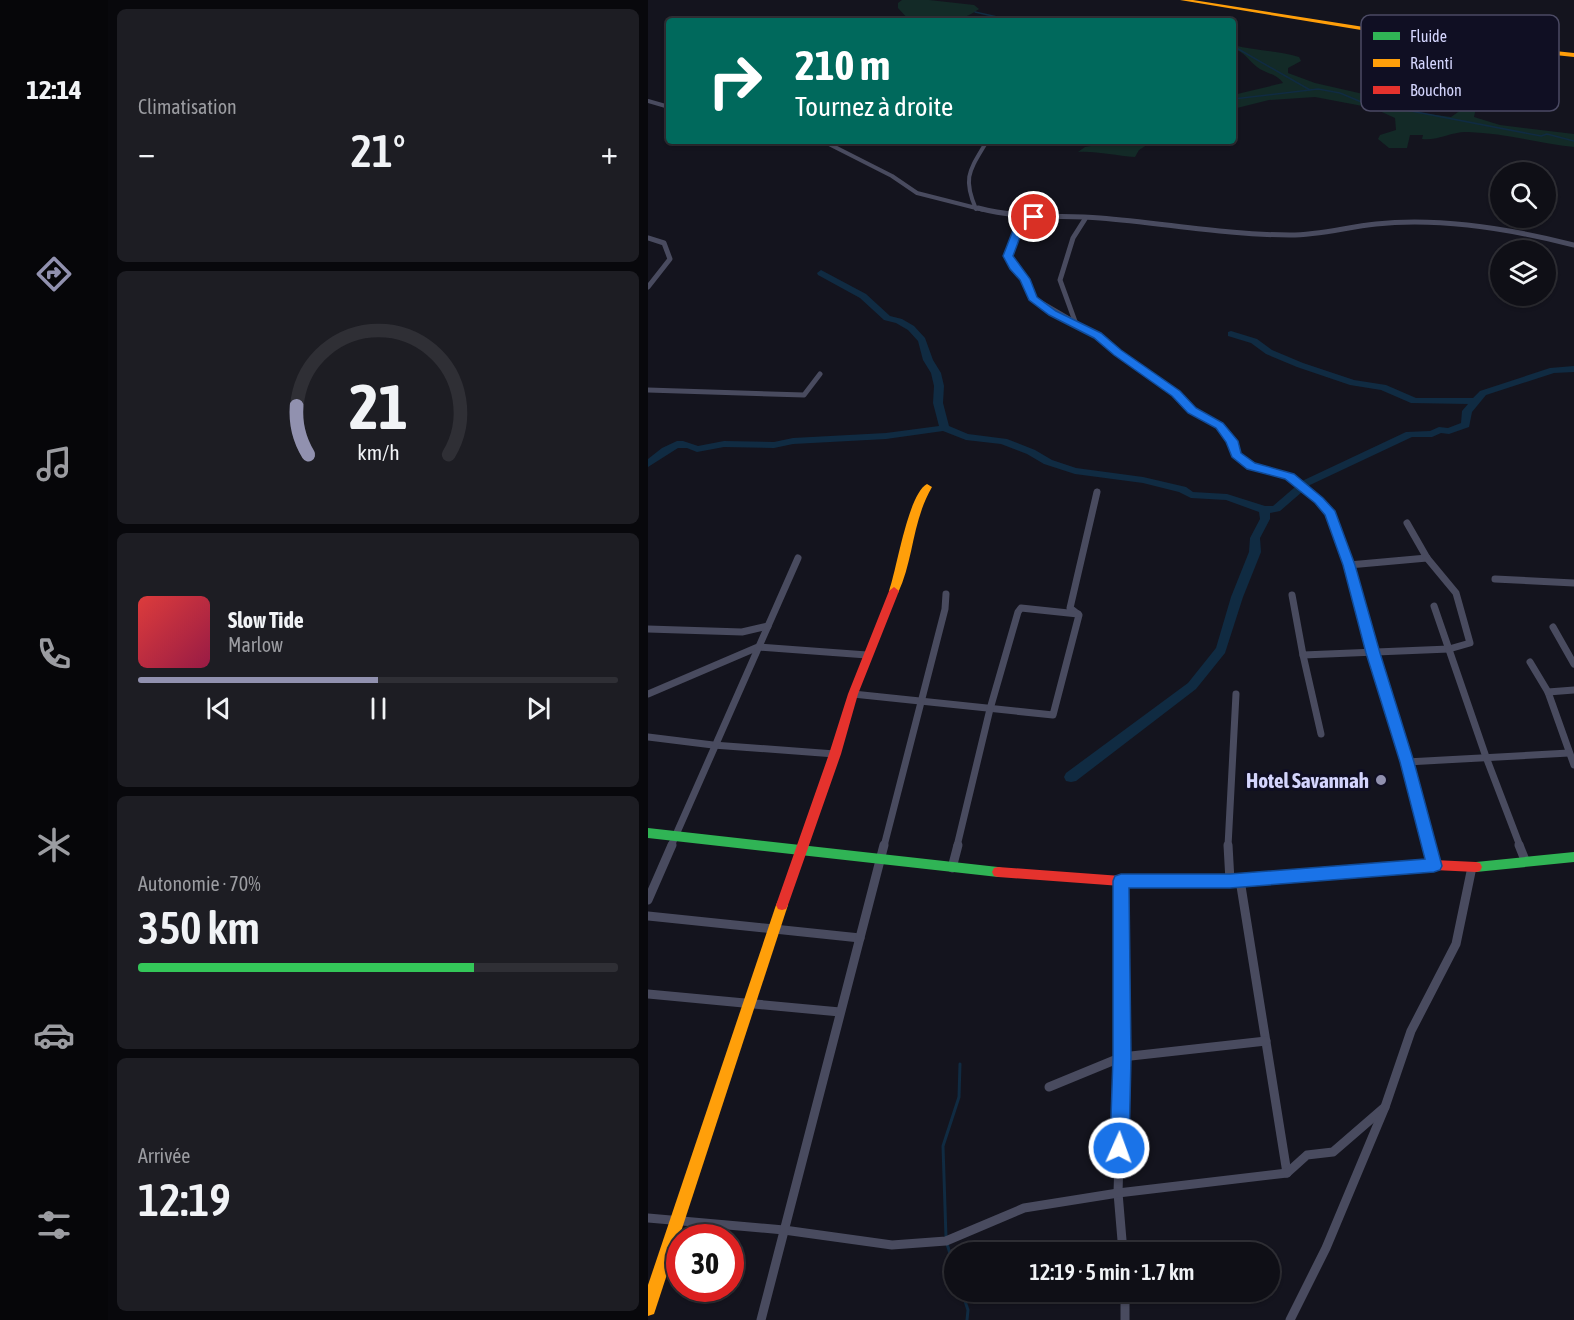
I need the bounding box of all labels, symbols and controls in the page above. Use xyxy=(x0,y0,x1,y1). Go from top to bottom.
legend xyxy=(1361,15,1559,111)
text: Fluide xyxy=(1410,27,1447,45)
text: 210 m xyxy=(795,41,890,89)
icon: right xyxy=(696,42,774,120)
text: Ralenti xyxy=(1410,54,1453,72)
text: 12:14 xyxy=(26,74,82,105)
text: Bouchon xyxy=(1410,81,1462,99)
text: Tournez à droite xyxy=(795,91,953,122)
text: Climatisation xyxy=(138,95,237,118)
text: 21° xyxy=(351,125,405,177)
text: − xyxy=(138,133,155,171)
text: + xyxy=(601,133,618,171)
map controls xyxy=(1490,162,1556,306)
button: search xyxy=(1490,162,1556,228)
pin xyxy=(1008,191,1059,242)
icon: arrive xyxy=(1017,200,1050,233)
button: layers xyxy=(1490,240,1556,306)
icon: directions xyxy=(33,253,75,295)
text: 21 xyxy=(349,371,407,442)
text: km/h xyxy=(357,440,399,465)
icon: music xyxy=(33,443,75,485)
text: Slow Tide xyxy=(228,607,304,633)
icon: phone xyxy=(33,633,75,675)
text: Marlow xyxy=(228,633,283,656)
icon: previous xyxy=(202,692,235,725)
icon: pause xyxy=(362,692,395,725)
icon: next xyxy=(522,692,555,725)
place label: Hotel Savannah xyxy=(1246,768,1369,792)
marker: Hotel Savannah xyxy=(1374,773,1388,787)
icon: climate xyxy=(33,824,75,866)
text: Autonomie · 70% xyxy=(138,872,261,895)
text: 350 km xyxy=(138,902,260,954)
icon: car xyxy=(33,1014,75,1056)
position arrow xyxy=(1087,1116,1151,1180)
text: Arrivée xyxy=(138,1144,190,1167)
text: 12:19 xyxy=(138,1174,231,1226)
icon: filters xyxy=(33,1204,75,1246)
speed limit sign: 30 xyxy=(666,1224,744,1302)
text: 12:19 · 5 min · 1.7 km xyxy=(1030,1259,1194,1285)

